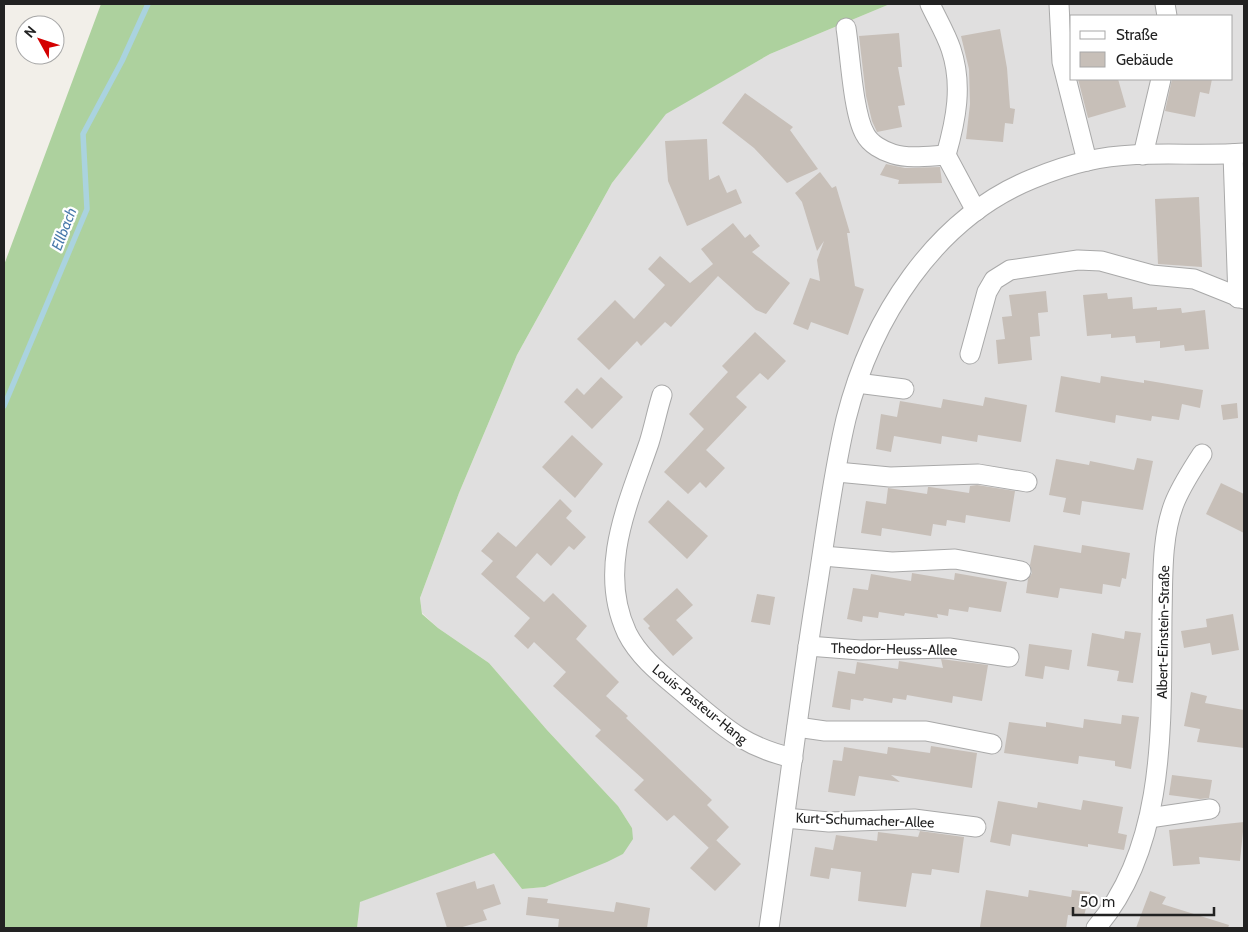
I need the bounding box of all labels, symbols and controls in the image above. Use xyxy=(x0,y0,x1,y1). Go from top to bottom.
north arrow xyxy=(15,15,65,65)
legend xyxy=(1070,15,1233,80)
text: N xyxy=(20,22,40,41)
text: Straße xyxy=(1116,26,1158,44)
text: Gebäude xyxy=(1116,51,1173,69)
water label: Ellbach xyxy=(48,205,80,253)
street label: Albert-Einstein-Straße xyxy=(1153,565,1173,699)
street label: Theodor-Heuss-Allee xyxy=(831,639,957,659)
street label: Louis-Pasteur-Hang xyxy=(649,660,752,749)
street label: Kurt-Schumacher-Allee xyxy=(795,809,935,831)
scale bar xyxy=(1073,884,1214,916)
text: 50 m xyxy=(1080,893,1115,911)

